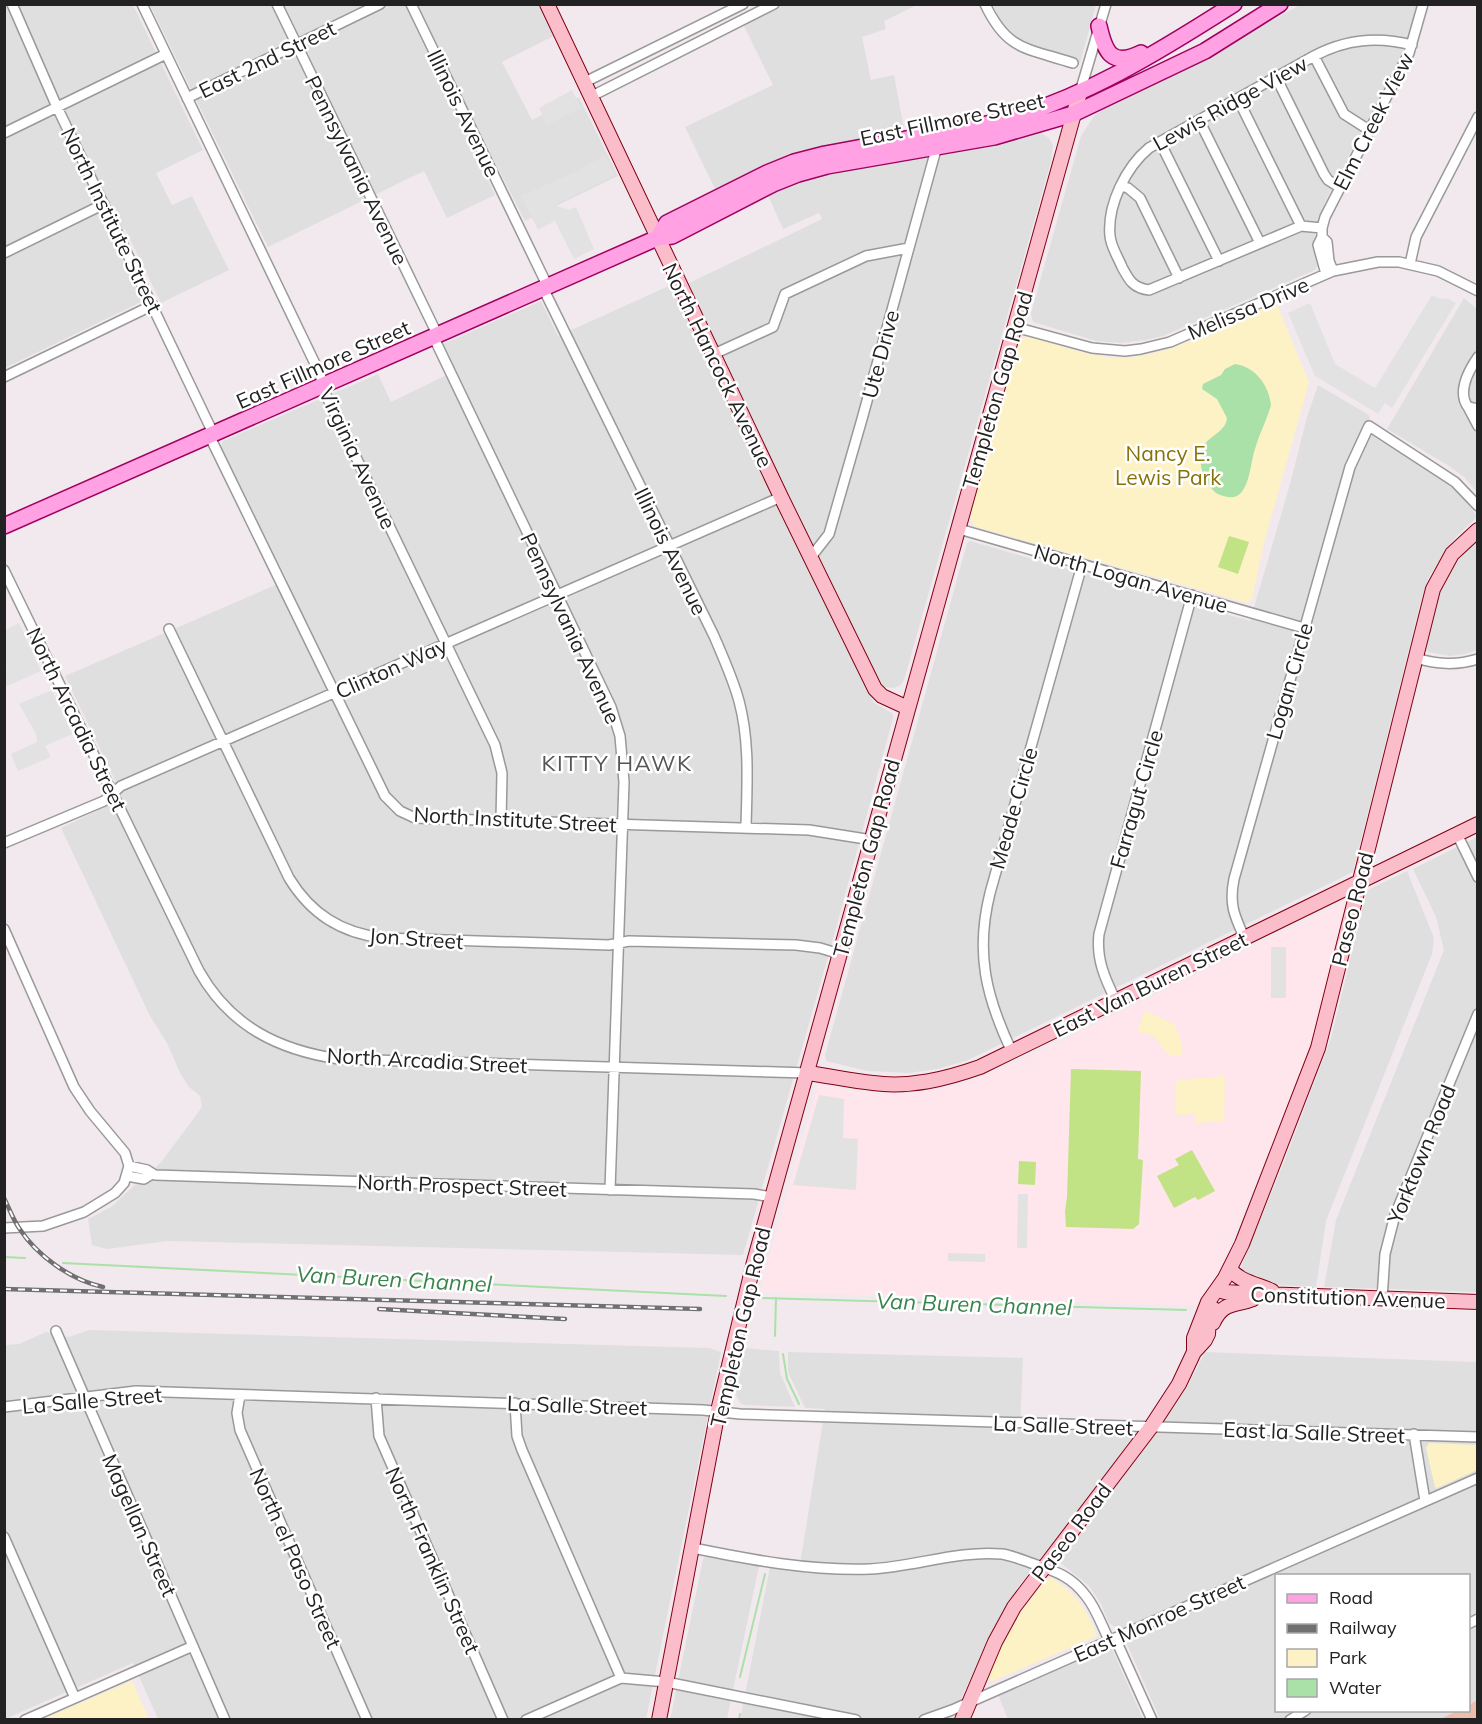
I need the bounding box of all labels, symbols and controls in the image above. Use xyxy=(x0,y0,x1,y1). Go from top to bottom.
street label: East 2nd Street xyxy=(194,15,340,103)
street label: Illinois Avenue xyxy=(422,45,506,181)
street label: Elm Creek View xyxy=(1327,48,1419,194)
street label: Lewis Ridge View xyxy=(1148,50,1312,156)
street label: Pennsylvania Avenue xyxy=(300,71,414,269)
street label: East Fillmore Street xyxy=(858,87,1046,151)
street label: North Institute Street xyxy=(56,123,168,317)
street label: North Hancock Avenue xyxy=(657,259,779,471)
street label: Melissa Drive xyxy=(1184,271,1312,345)
street label: Templeton Gap Road xyxy=(956,288,1038,492)
street label: Ute Drive xyxy=(856,307,904,401)
street label: East Fillmore Street xyxy=(232,314,414,414)
street label: Virginia Avenue xyxy=(314,383,402,533)
park label: Nancy E. Lewis Park xyxy=(1115,440,1221,490)
street label: Illinois Avenue xyxy=(629,483,713,619)
street label: Pennsylvania Avenue xyxy=(515,528,627,728)
street label: North Logan Avenue xyxy=(1031,538,1231,618)
street label: Logan Circle xyxy=(1260,620,1318,742)
street label: North Arcadia Street xyxy=(21,623,133,815)
street label: Clinton Way xyxy=(331,632,451,704)
street label: Farragut Circle xyxy=(1104,727,1168,871)
street label: Meade Circle xyxy=(983,744,1043,872)
district label: KITTY HAWK xyxy=(542,749,693,777)
street label: Templeton Gap Road xyxy=(827,756,905,960)
street label: North Institute Street xyxy=(413,801,617,837)
street label: Paseo Road xyxy=(1325,849,1379,969)
street label: Jon Street xyxy=(368,922,464,954)
street label: East Van Buren Street xyxy=(1049,926,1251,1042)
street label: North Arcadia Street xyxy=(326,1042,528,1078)
street label: Yorktown Road xyxy=(1381,1081,1461,1228)
street label: North Prospect Street xyxy=(357,1168,567,1202)
street label: Templeton Gap Road xyxy=(704,1224,776,1430)
water label: Van Buren Channel xyxy=(295,1260,493,1298)
street label: Constitution Avenue xyxy=(1250,1281,1446,1313)
water label: Van Buren Channel xyxy=(875,1287,1073,1321)
street label: La Salle Street xyxy=(21,1381,163,1419)
street label: La Salle Street xyxy=(506,1390,648,1420)
street label: La Salle Street xyxy=(992,1410,1134,1440)
street label: East la Salle Street xyxy=(1223,1416,1405,1448)
street label: Magellan Street xyxy=(97,1450,183,1600)
street label: North Franklin Street xyxy=(380,1463,486,1657)
street label: North el Paso Street xyxy=(245,1464,347,1652)
street label: Paseo Road xyxy=(1026,1478,1116,1586)
street label: East Monroe Street xyxy=(1069,1569,1249,1667)
legend xyxy=(1275,1574,1470,1712)
text: Road xyxy=(1329,1586,1373,1609)
text: Railway xyxy=(1329,1616,1397,1639)
text: Park xyxy=(1329,1646,1368,1669)
text: Water xyxy=(1329,1676,1382,1699)

